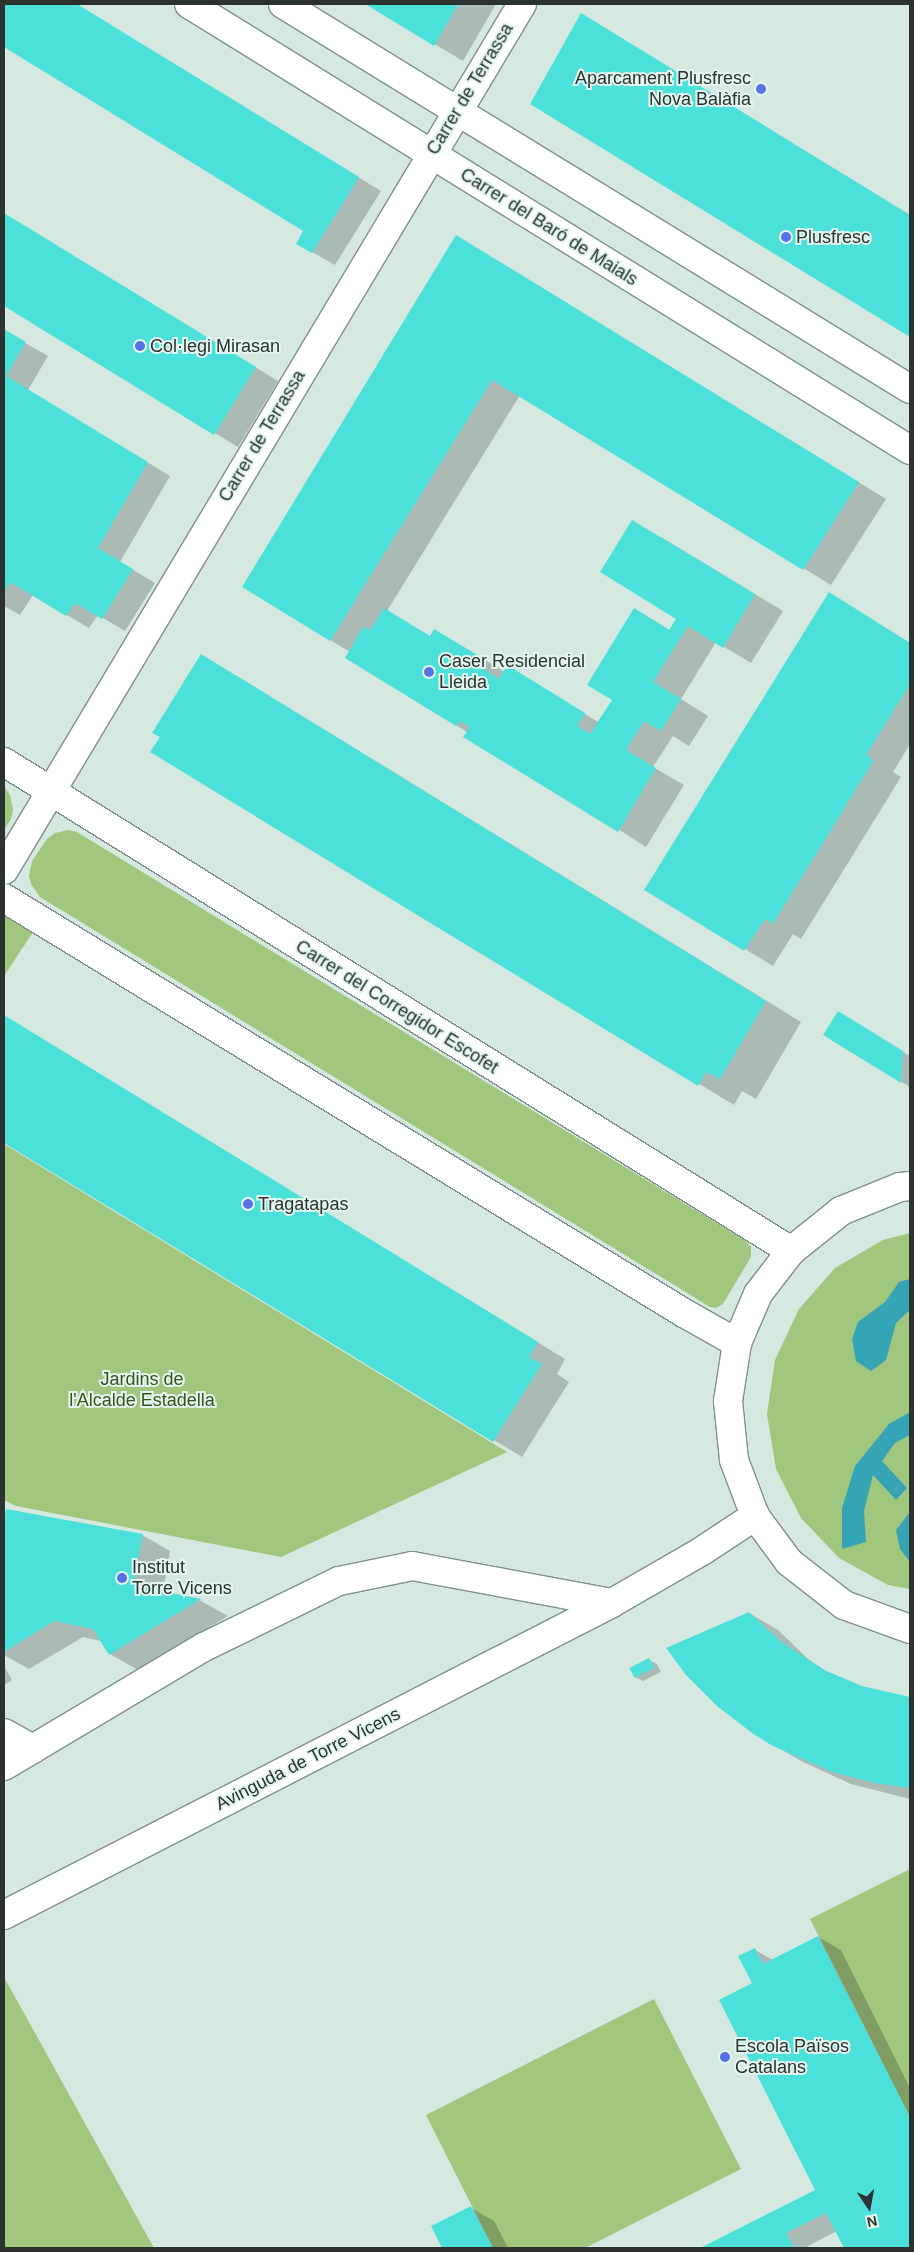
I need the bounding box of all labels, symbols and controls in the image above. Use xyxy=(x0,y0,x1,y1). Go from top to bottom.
street label: Carrer de Terrassa xyxy=(422,19,518,159)
place label: Aparcament Plusfresc Nova Balàfia xyxy=(575,68,751,110)
marker: Aparcament Plusfresc Nova Balàfia xyxy=(755,83,767,95)
street label: Carrer del Baró de Maials xyxy=(456,164,642,290)
place label: Plusfresc xyxy=(796,226,870,248)
marker: Plusfresc xyxy=(780,231,792,243)
place label: Col·legi Mirasan xyxy=(150,335,280,357)
marker: Col·legi Mirasan xyxy=(134,340,146,352)
street label: Carrer de Terrassa xyxy=(214,366,310,506)
place label: Caser Residencial Lleida xyxy=(439,651,585,694)
marker: Caser Residencial Lleida xyxy=(423,666,435,678)
street label: Carrer del Corregidor Escofet xyxy=(292,936,502,1078)
place label: Tragatapas xyxy=(258,1193,348,1215)
marker: Tragatapas xyxy=(242,1198,254,1210)
park label: Jardins de l'Alcalde Estadella xyxy=(69,1369,215,1412)
place label: Institut Torre Vicens xyxy=(132,1557,232,1600)
marker: Institut Torre Vicens xyxy=(116,1572,128,1584)
street label: Avinguda de Torre Vicens xyxy=(212,1703,404,1815)
place label: Escola Països Catalans xyxy=(735,2036,849,2078)
marker: Escola Països Catalans xyxy=(719,2051,731,2063)
north arrow xyxy=(844,2182,894,2232)
text: N xyxy=(866,2213,879,2231)

